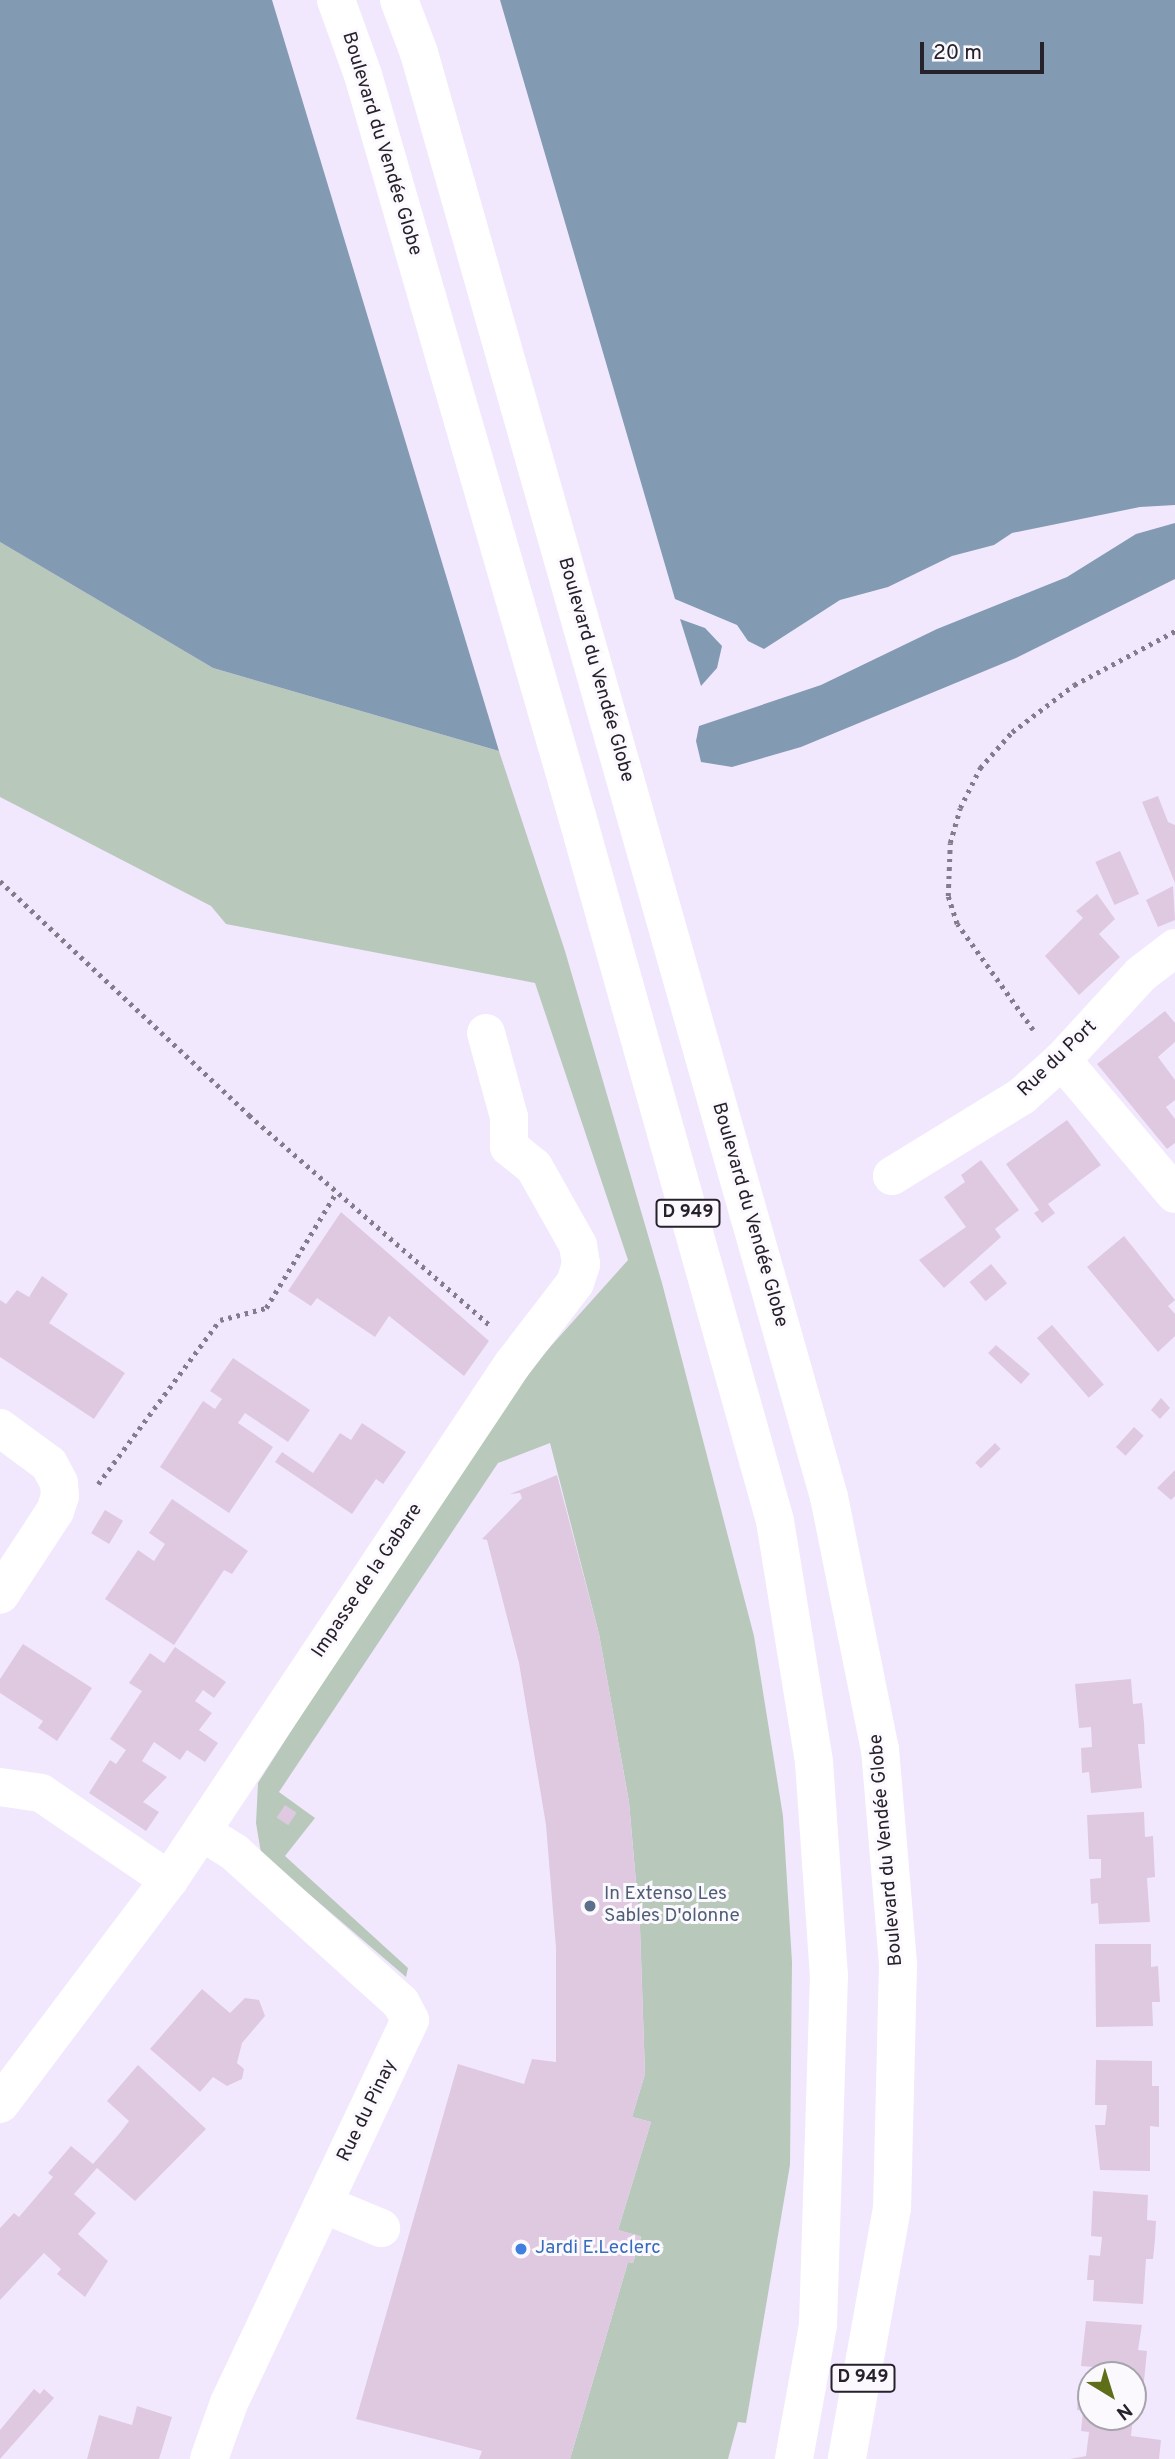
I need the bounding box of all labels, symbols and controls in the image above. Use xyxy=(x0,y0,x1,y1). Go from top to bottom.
scale bar xyxy=(923,28,1047,72)
street label: Boulevard du Vendée Globe xyxy=(336,29,426,259)
text: 20 m xyxy=(933,40,982,67)
street label: Boulevard du Vendée Globe xyxy=(552,555,638,785)
street label: Rue du Port xyxy=(1014,1016,1102,1102)
street label: Boulevard du Vendée Globe xyxy=(706,1100,792,1330)
road number: D 949 xyxy=(655,1198,721,1228)
street label: Impasse de la Gabare xyxy=(308,1500,428,1662)
street label: Boulevard du Vendée Globe xyxy=(865,1733,909,1967)
place label: In Extenso Les Sables D'olonne xyxy=(604,1884,740,1928)
marker: In Extenso Les Sables D'olonne xyxy=(582,1898,598,1914)
street label: Rue du Pinay xyxy=(333,2056,403,2166)
place label: Jardi E.Leclerc xyxy=(535,2238,661,2260)
marker: Jardi E.Leclerc xyxy=(513,2241,529,2257)
north arrow xyxy=(1077,2361,1147,2431)
road number: D 949 xyxy=(830,2364,896,2392)
text: N xyxy=(1111,2397,1136,2425)

